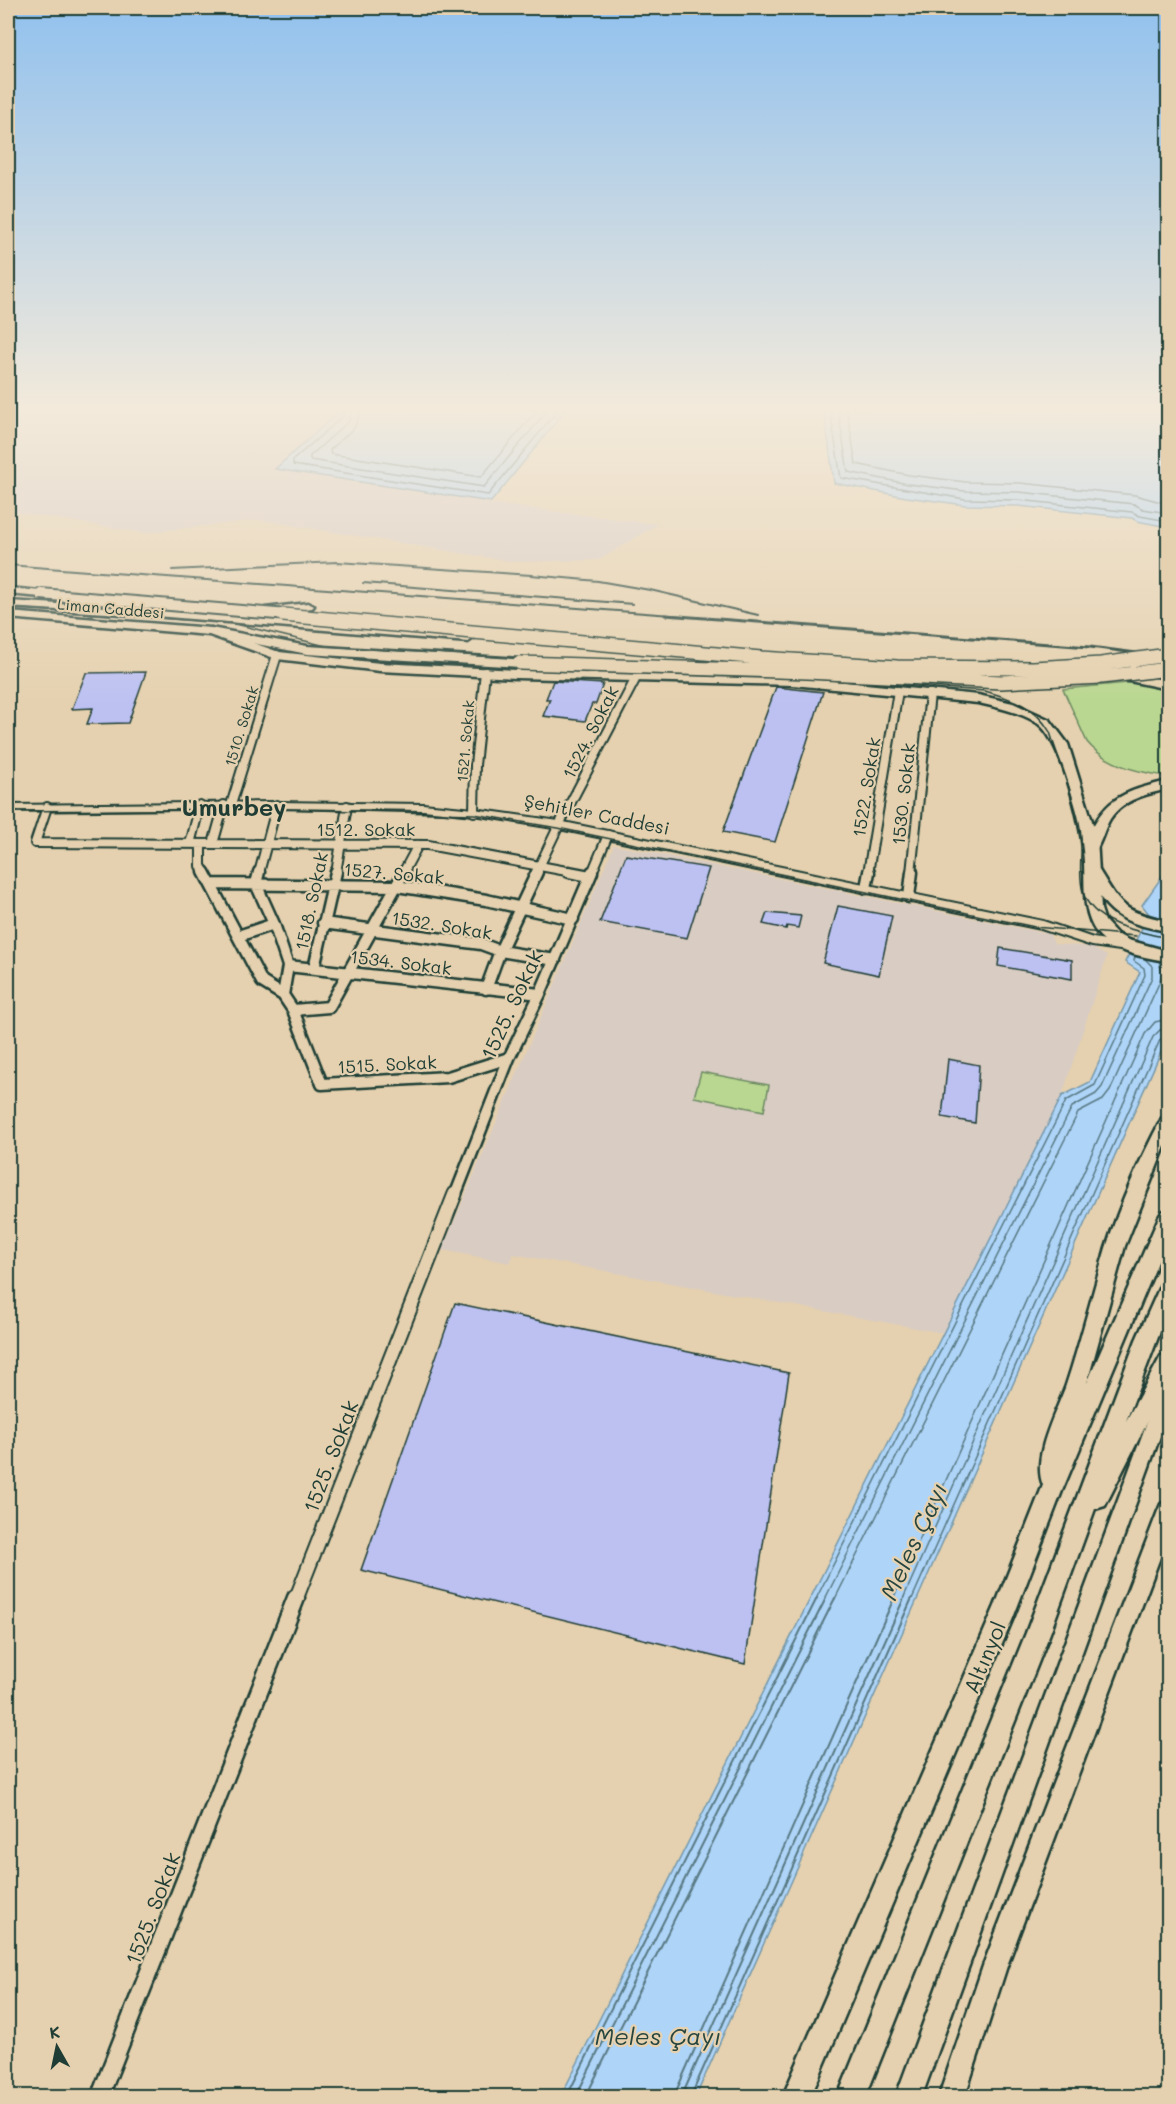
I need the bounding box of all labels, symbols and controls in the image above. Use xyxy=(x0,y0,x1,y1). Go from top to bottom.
street label: Liman Caddesi xyxy=(57,593,165,623)
street label: 1524. Sokak xyxy=(556,681,624,783)
street label: 1510. Sokak xyxy=(219,683,263,769)
street label: 1521. Sokak xyxy=(451,699,479,783)
street label: 1522. Sokak xyxy=(846,735,886,839)
street label: 1530. Sokak xyxy=(886,742,920,846)
street label: Şehitler Caddesi xyxy=(522,788,672,840)
district label: Umurbey xyxy=(182,791,286,822)
street label: 1512. Sokak xyxy=(317,817,415,841)
street label: 1518. Sokak xyxy=(289,850,333,952)
street label: 1527. Sokak xyxy=(343,857,445,889)
street label: 1532. Sokak xyxy=(390,905,494,945)
street label: 1534. Sokak xyxy=(349,944,453,980)
street label: 1525. Sokak xyxy=(474,945,548,1063)
street label: 1515. Sokak xyxy=(337,1049,437,1079)
street label: 1525. Sokak xyxy=(296,1396,364,1516)
water label: Meles Çayı xyxy=(872,1477,954,1605)
street label: Altınyol xyxy=(957,1617,1011,1697)
street label: 1525. Sokak xyxy=(118,1848,186,1968)
north arrow xyxy=(27,2017,87,2077)
text: K xyxy=(48,2020,61,2043)
water label: Meles Çayı xyxy=(595,2020,721,2051)

